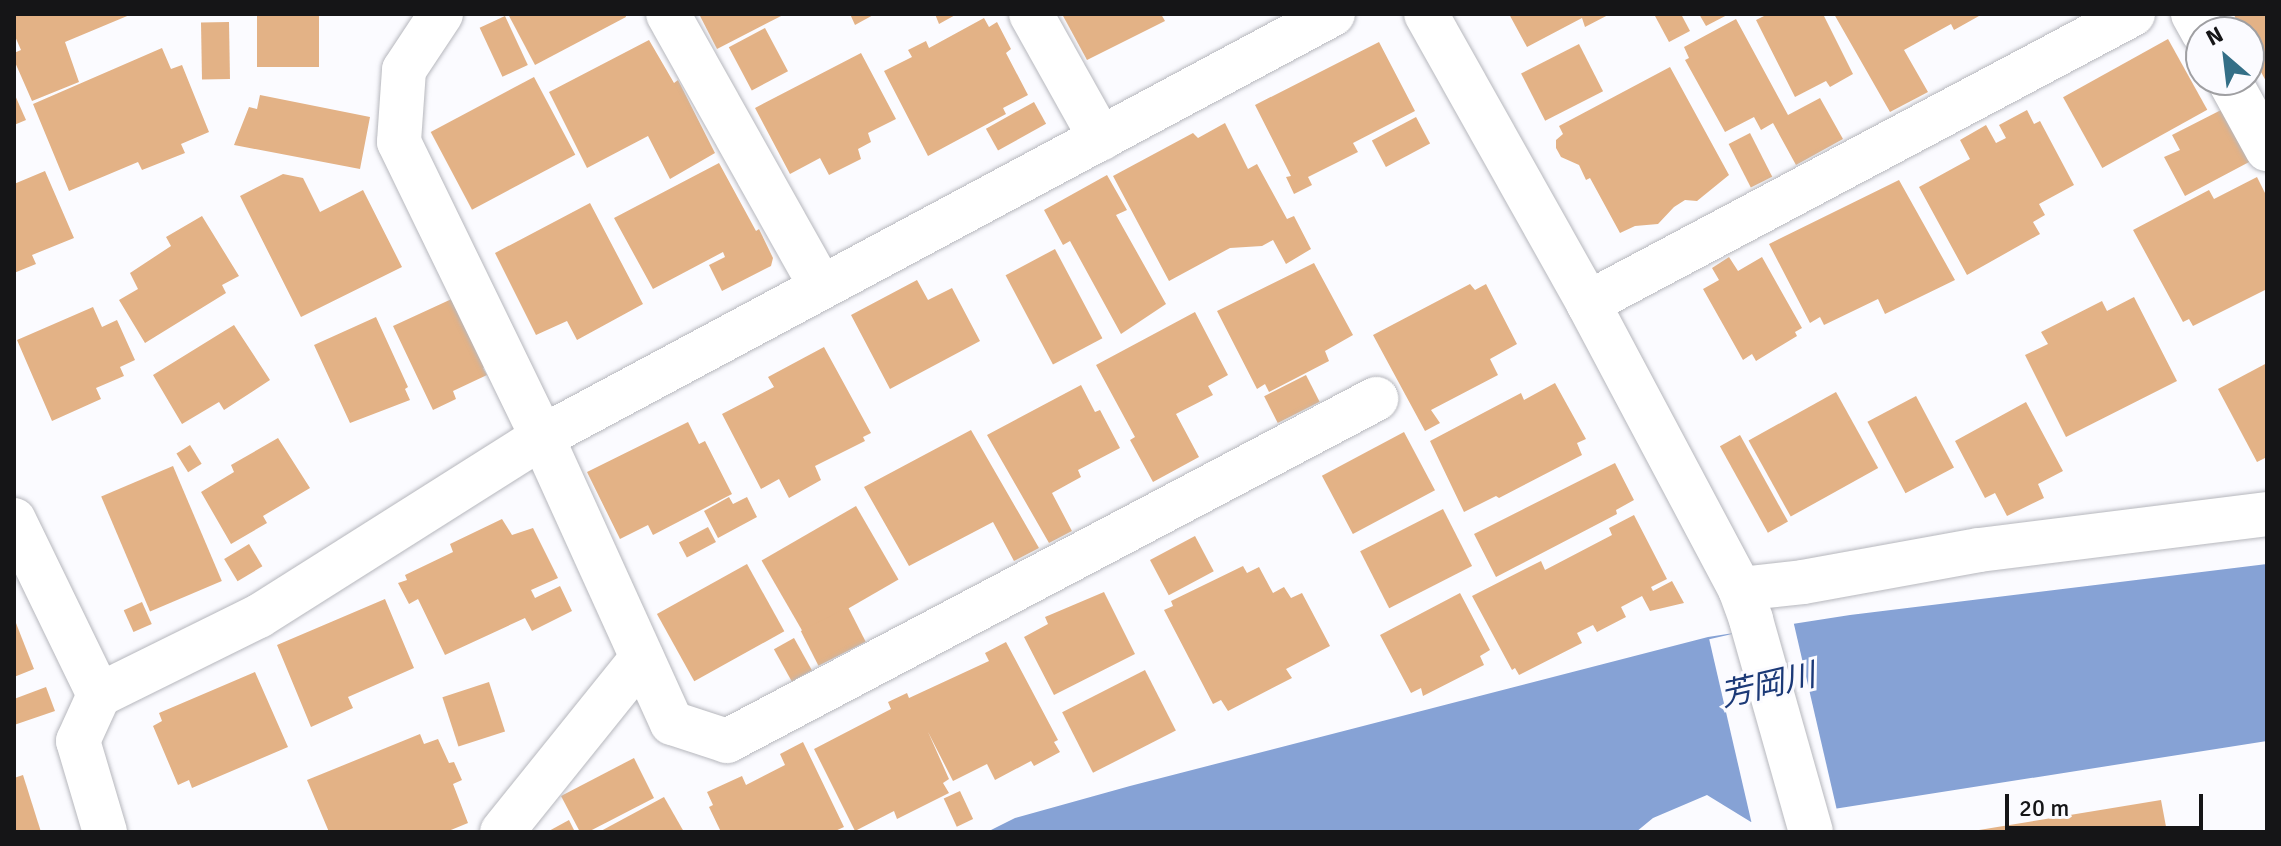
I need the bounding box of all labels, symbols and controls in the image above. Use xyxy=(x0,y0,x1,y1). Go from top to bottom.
north arrow xyxy=(2185,16,2265,96)
text: N xyxy=(2201,21,2228,52)
water label: 芳岡川 xyxy=(1717,656,1819,716)
scale bar xyxy=(2009,778,2207,828)
text: 20 m xyxy=(2019,793,2069,823)

